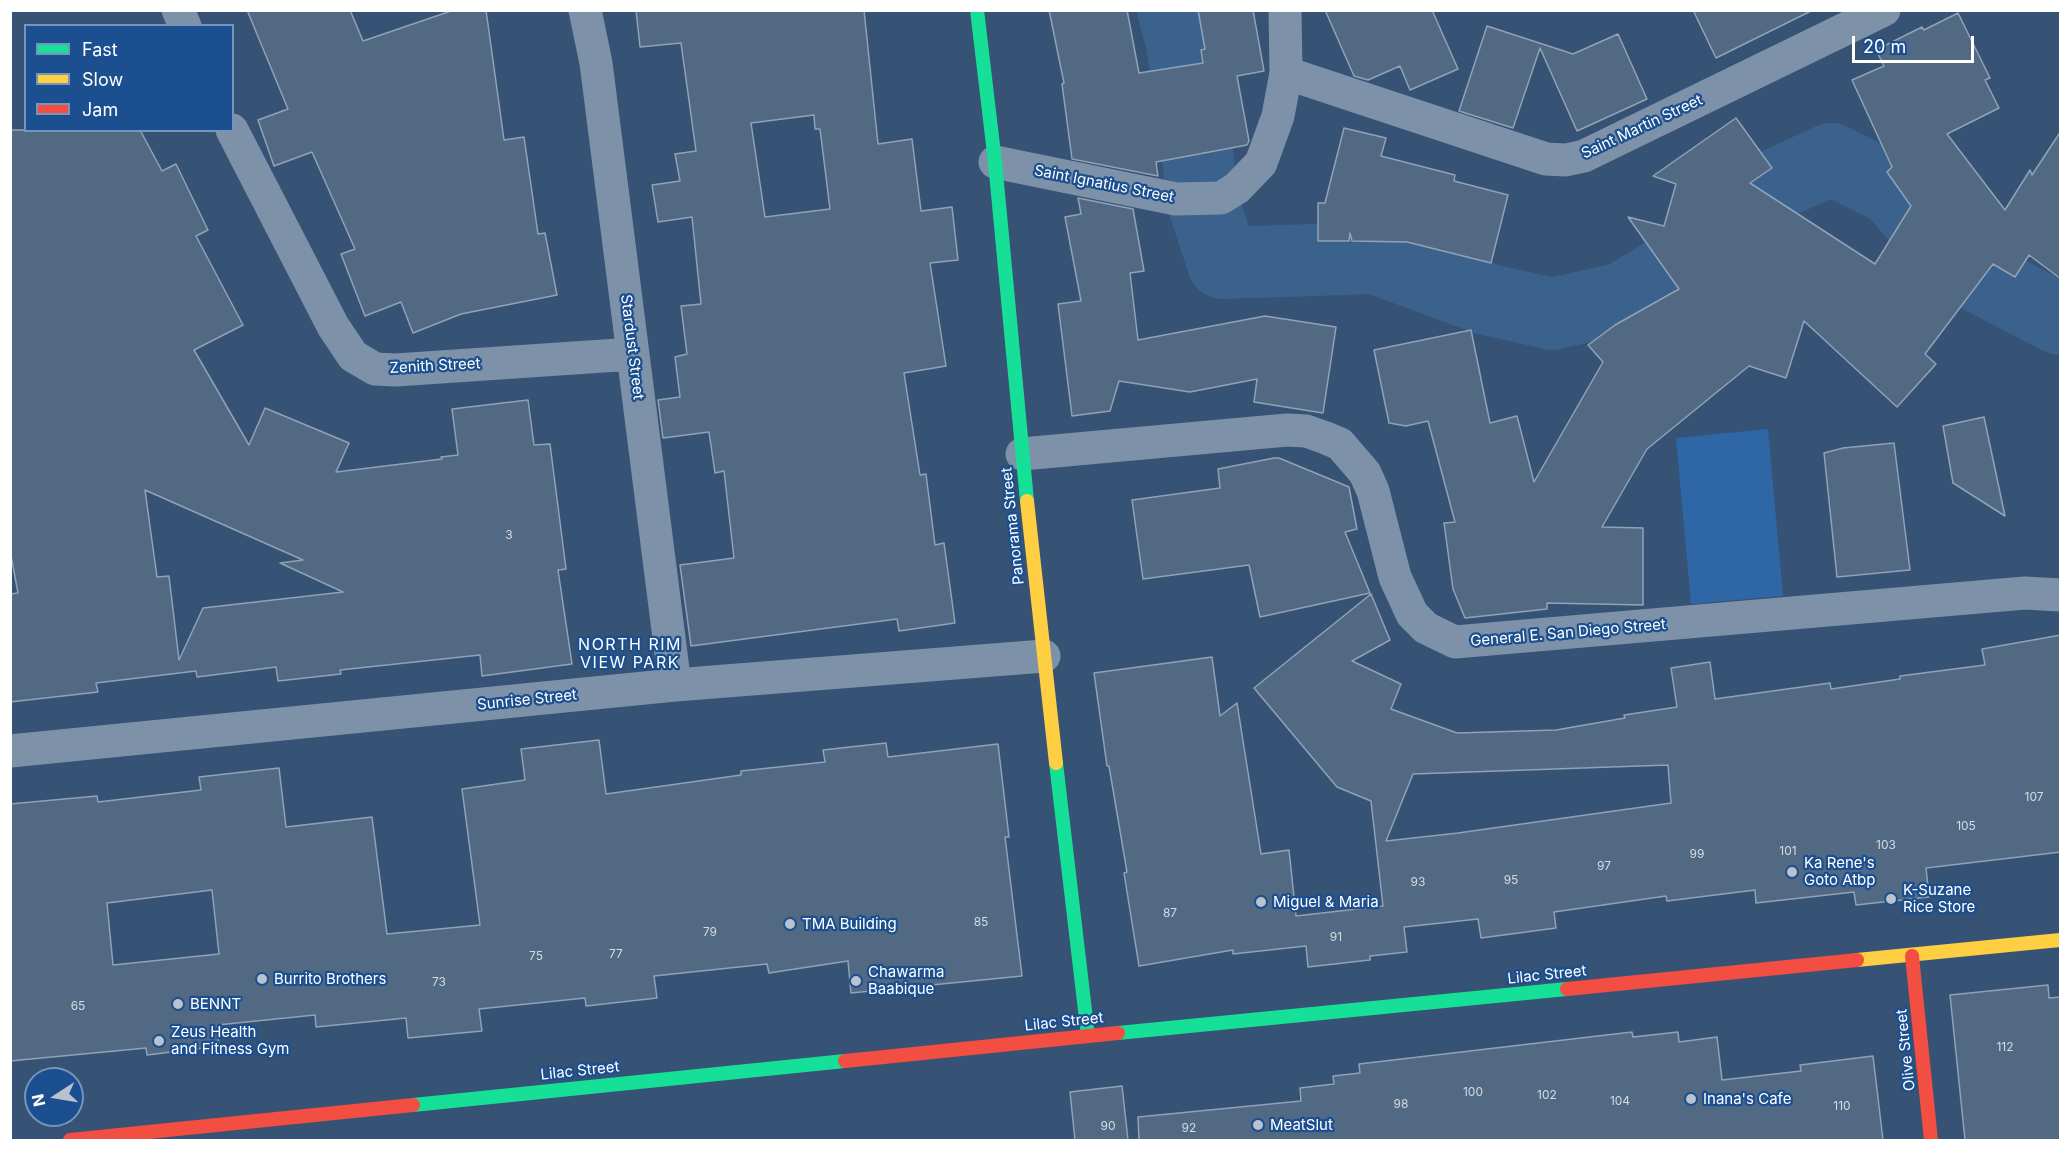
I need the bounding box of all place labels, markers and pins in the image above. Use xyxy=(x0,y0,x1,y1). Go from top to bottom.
place label: Ka Rene's Goto Atbp xyxy=(1804,854,1875,889)
marker: Ka Rene's Goto Atbp xyxy=(1785,865,1799,879)
place label: K-Suzane Rice Store xyxy=(1903,881,1975,916)
marker: K-Suzane Rice Store xyxy=(1884,892,1898,906)
place label: Miguel & Maria xyxy=(1273,893,1379,911)
marker: Miguel & Maria xyxy=(1254,895,1268,909)
place label: TMA Building xyxy=(802,915,897,933)
marker: TMA Building xyxy=(783,917,797,931)
place label: Chawarma Baabique xyxy=(868,963,944,998)
place label: Burrito Brothers xyxy=(274,970,386,988)
marker: Burrito Brothers xyxy=(255,972,269,986)
marker: Chawarma Baabique xyxy=(849,974,863,988)
place label: BENNT xyxy=(190,995,241,1013)
marker: BENNT xyxy=(171,997,185,1011)
place label: Zeus Health and Fitness Gym xyxy=(171,1023,290,1058)
marker: Zeus Health and Fitness Gym xyxy=(152,1034,166,1048)
place label: Inana's Cafe xyxy=(1703,1090,1791,1108)
marker: Inana's Cafe xyxy=(1684,1092,1698,1106)
place label: MeatSlut xyxy=(1270,1116,1333,1134)
marker: MeatSlut xyxy=(1251,1118,1265,1132)

